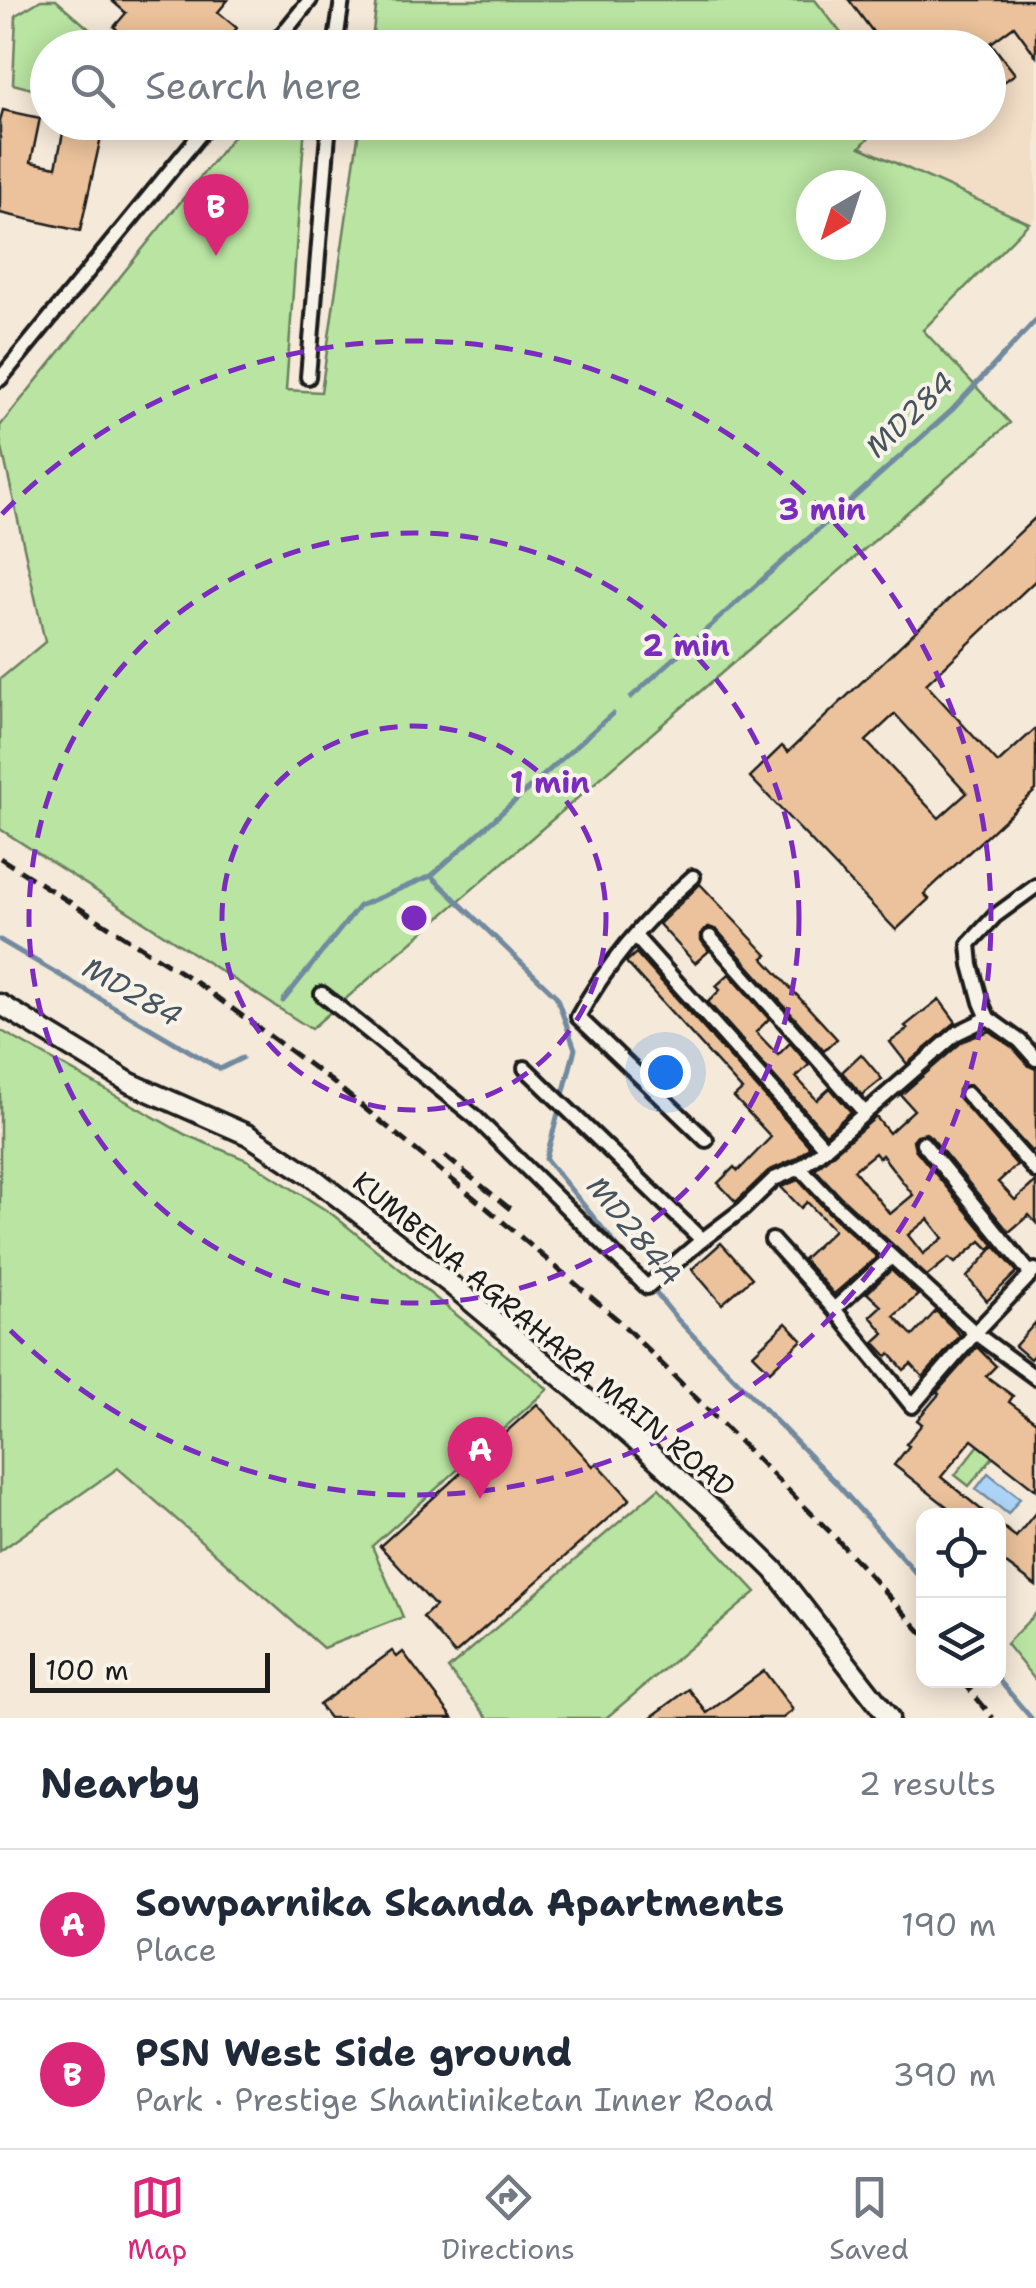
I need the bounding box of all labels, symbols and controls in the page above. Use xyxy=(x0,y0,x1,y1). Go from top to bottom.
search box xyxy=(30,30,1006,140)
icon: search xyxy=(65,58,120,113)
text: Search here xyxy=(145,60,362,111)
north arrow xyxy=(796,170,886,260)
pin: B xyxy=(184,174,248,256)
water label: MD284 xyxy=(856,363,963,466)
text: 3 min xyxy=(778,489,866,530)
text: 2 min xyxy=(642,625,730,666)
text: 1 min xyxy=(510,762,590,803)
centre of rings xyxy=(396,900,432,936)
water label: MD284 xyxy=(75,947,189,1036)
your location xyxy=(640,1047,691,1098)
street label: KUMBENA AGRAHARA MAIN ROAD xyxy=(346,1164,742,1504)
water label: MD284A xyxy=(578,1167,691,1294)
pin: A xyxy=(448,1416,512,1499)
map controls xyxy=(916,1508,1006,1688)
button: locate xyxy=(916,1508,1006,1598)
button: layers xyxy=(916,1598,1006,1688)
scale bar xyxy=(30,1648,270,1692)
text: 100 m xyxy=(45,1651,129,1689)
text: Nearby xyxy=(40,1755,200,1811)
text: 2 results xyxy=(859,1762,996,1805)
text: Sowparnika Skanda Apartments xyxy=(135,1877,784,1928)
text: A xyxy=(60,1903,85,1946)
text: 190 m xyxy=(901,1903,996,1946)
text: Place xyxy=(135,1928,217,1971)
text: PSN West Side ground xyxy=(135,2027,572,2078)
text: B xyxy=(63,2053,82,2096)
text: 390 m xyxy=(893,2053,996,2096)
text: Park · Prestige Shantiniketan Inner Road xyxy=(135,2078,774,2121)
tab: Map xyxy=(127,2170,187,2268)
tab: Directions xyxy=(442,2170,575,2268)
tab: Saved xyxy=(829,2170,909,2268)

